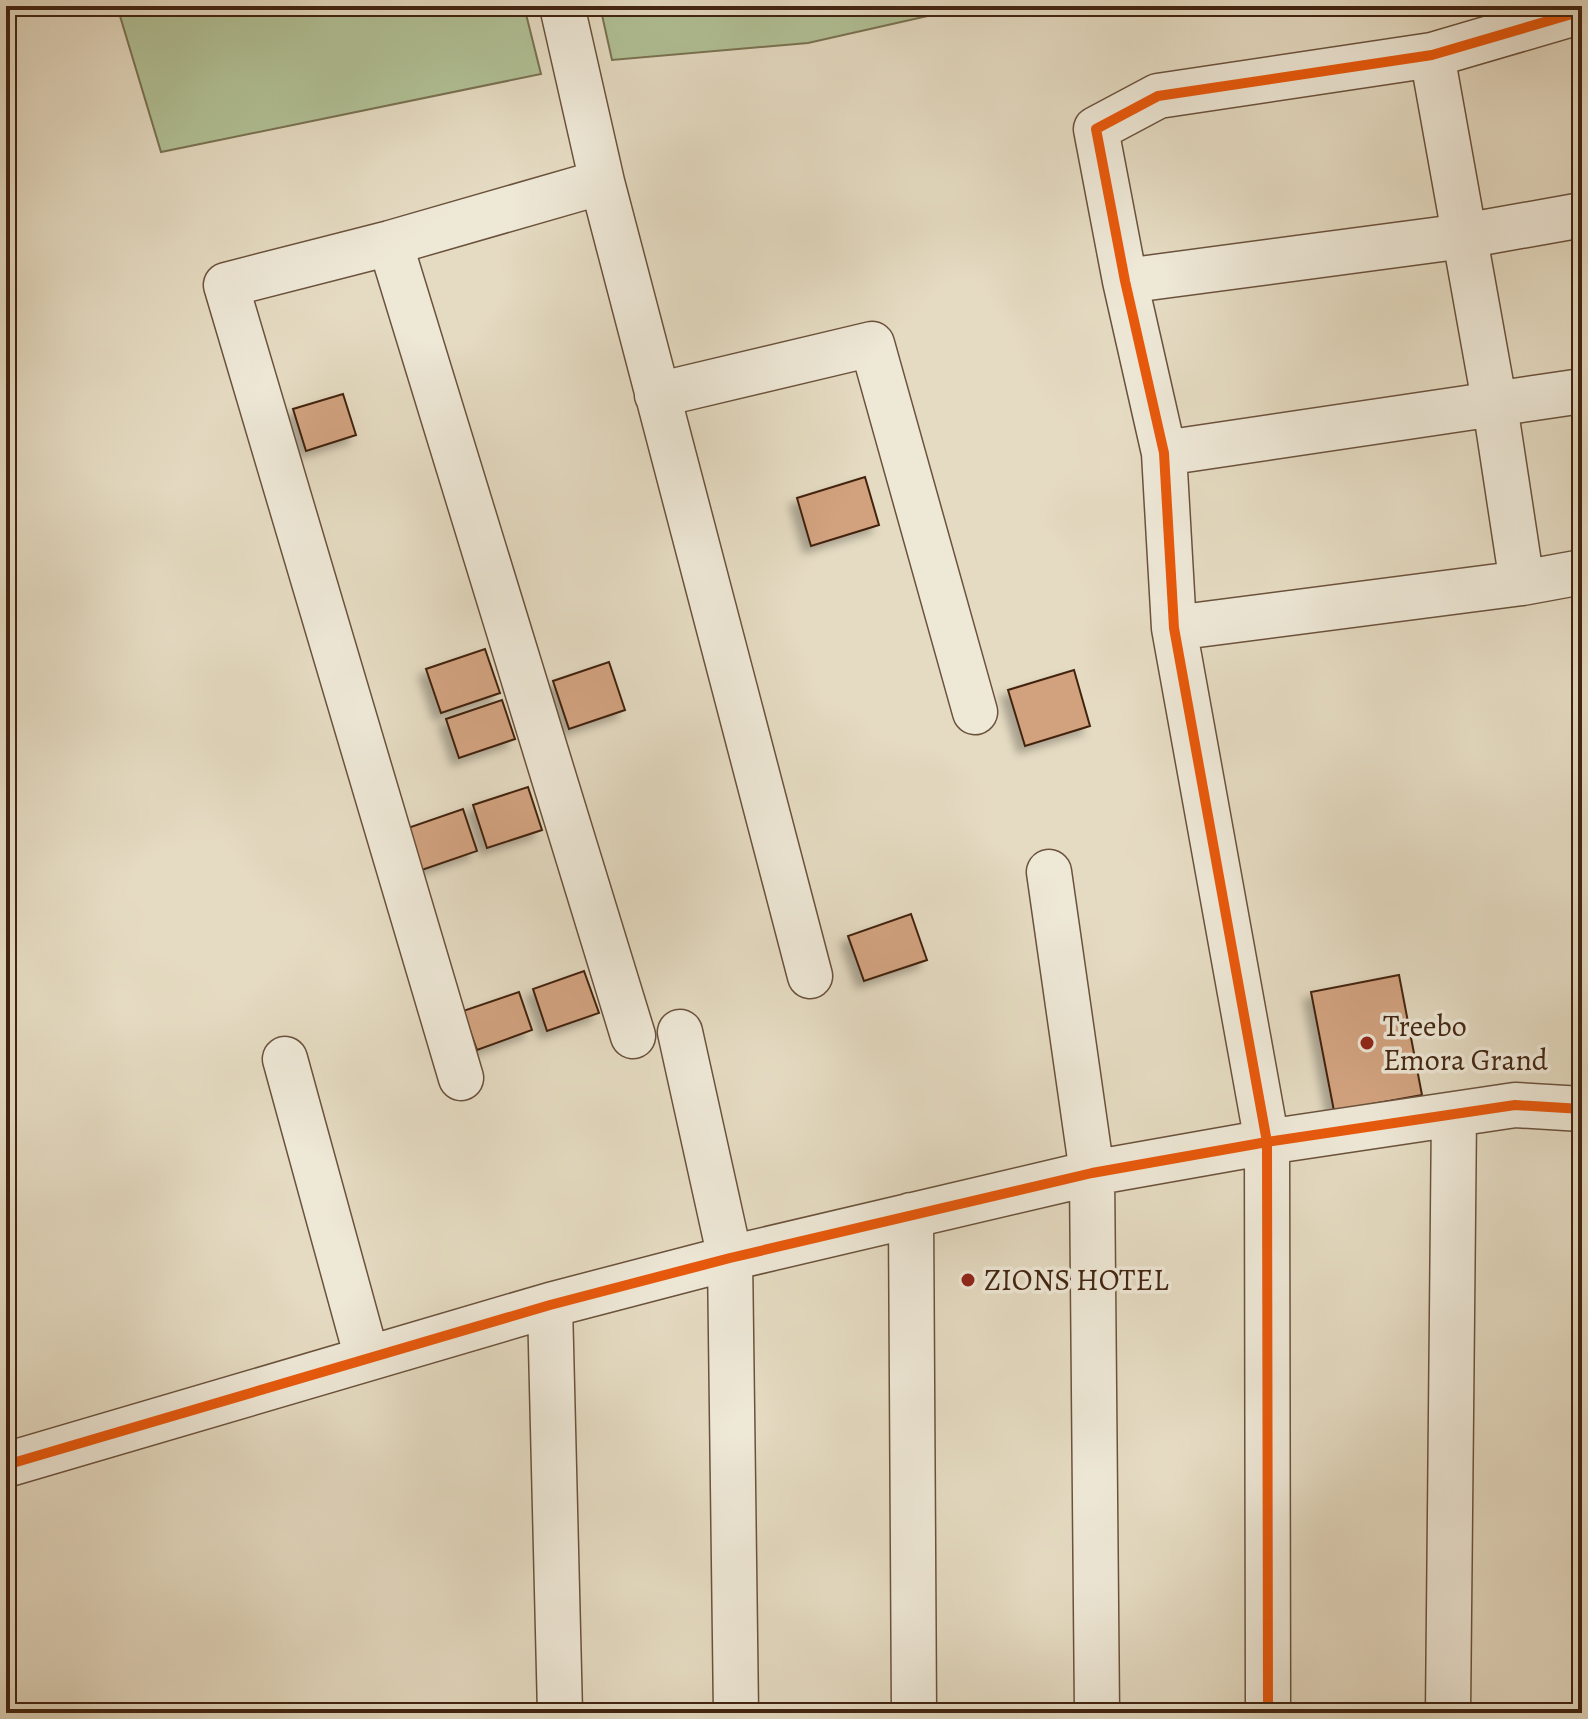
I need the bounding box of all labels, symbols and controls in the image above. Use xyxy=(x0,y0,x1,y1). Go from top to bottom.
place label: Treebo Emora Grand xyxy=(1383,1006,1549,1080)
marker: Treebo Emora Grand xyxy=(1358,1034,1376,1052)
place label: ZIONS HOTEL xyxy=(984,1260,1169,1300)
marker: ZIONS HOTEL xyxy=(959,1271,977,1289)

